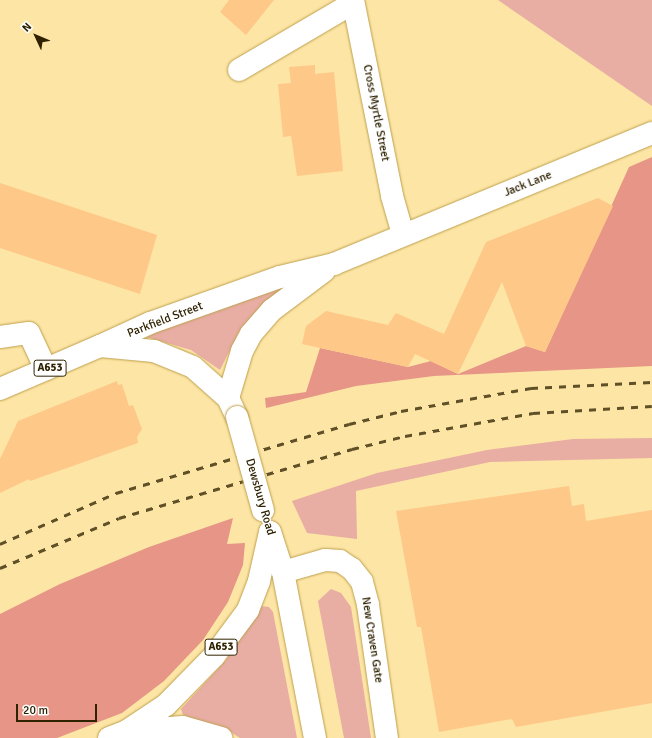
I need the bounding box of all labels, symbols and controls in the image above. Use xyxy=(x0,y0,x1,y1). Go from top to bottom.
north arrow xyxy=(16,16,56,56)
text: N xyxy=(20,20,34,35)
street label: Cross Myrtle Street xyxy=(360,63,392,163)
street label: Jack Lane xyxy=(502,168,554,200)
street label: Parkfield Street xyxy=(125,299,205,341)
road number: A653 xyxy=(33,359,67,377)
street label: Dewsbury Road xyxy=(242,457,278,537)
street label: New Craven Gate xyxy=(358,596,386,684)
road number: A653 xyxy=(204,638,238,656)
scale bar xyxy=(18,696,99,722)
text: 20 m xyxy=(23,703,48,718)

